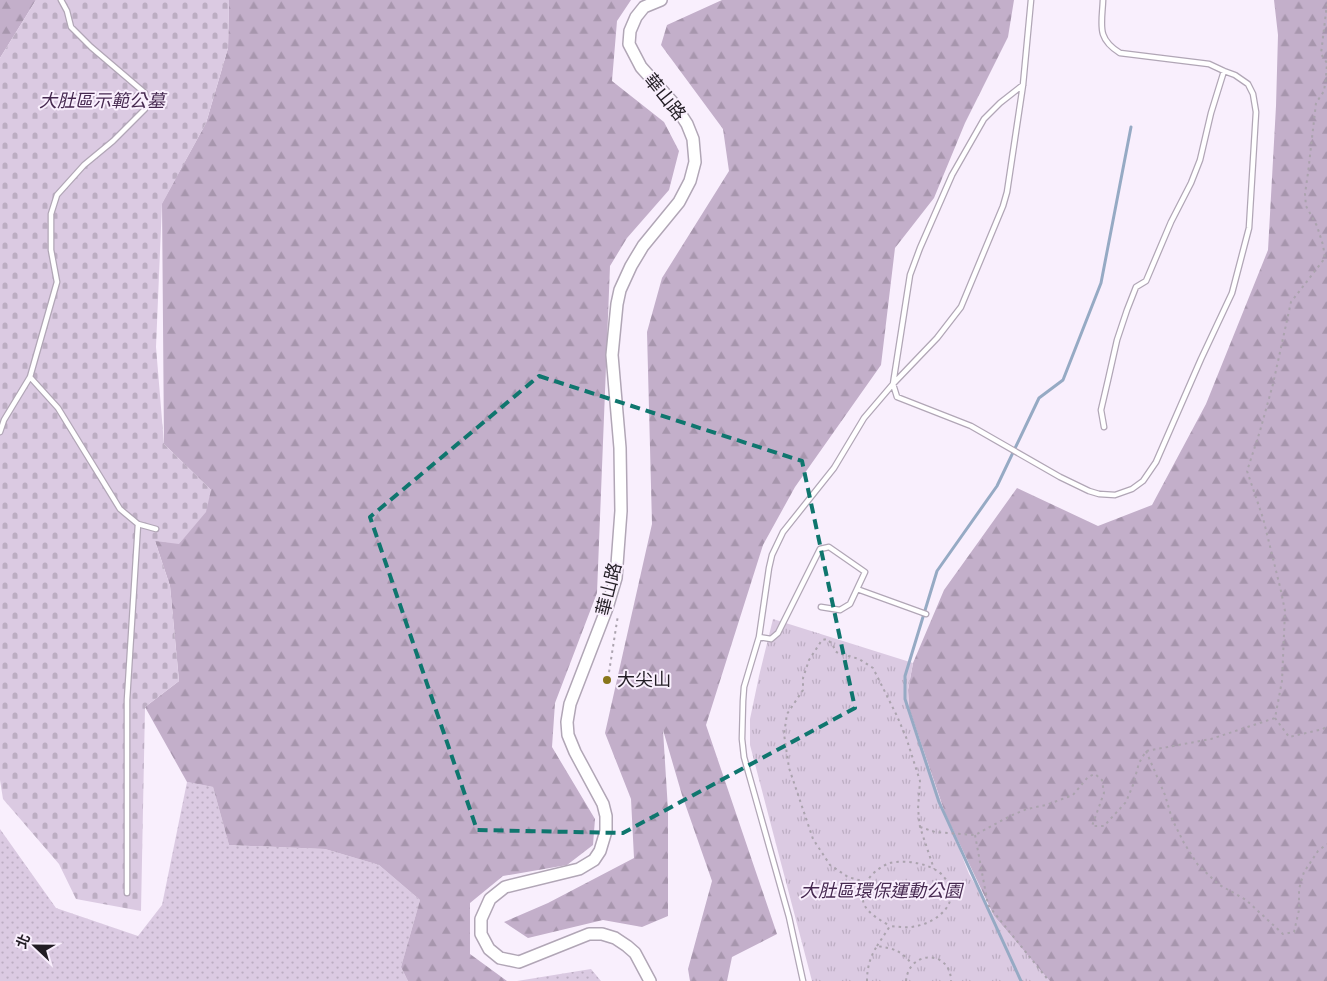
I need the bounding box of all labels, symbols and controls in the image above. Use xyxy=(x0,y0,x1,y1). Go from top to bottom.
street label: 華山路 xyxy=(639,69,691,125)
park label: 大肚區示範公墓 xyxy=(39,90,168,112)
street label: 華山路 xyxy=(592,560,626,618)
place label: 大尖山 xyxy=(617,669,671,691)
marker: 大尖山 xyxy=(601,674,613,686)
park label: 大肚區環保運動公園 xyxy=(800,880,965,902)
north arrow xyxy=(10,921,60,971)
text: 北 xyxy=(12,931,34,951)

